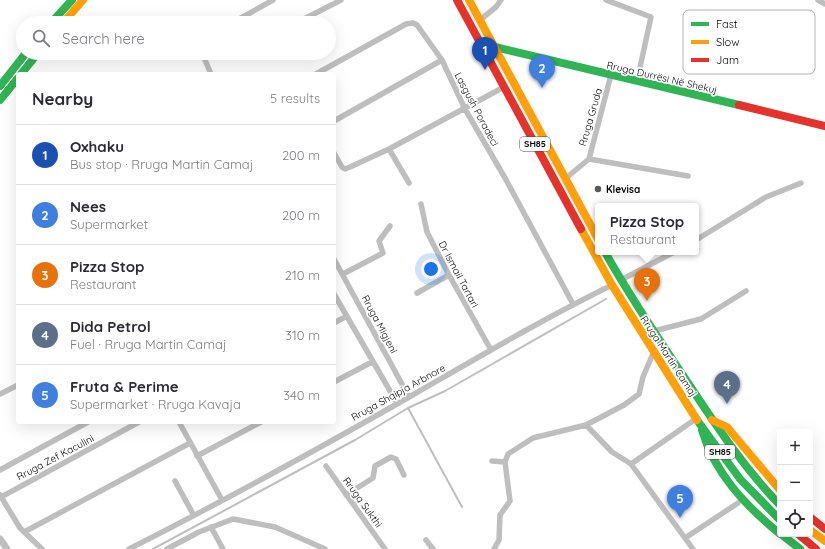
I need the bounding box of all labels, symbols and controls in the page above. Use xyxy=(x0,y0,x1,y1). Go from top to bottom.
legend xyxy=(683,10,815,74)
search box xyxy=(16,16,336,60)
text: Fast xyxy=(716,17,738,31)
icon: search xyxy=(30,27,52,49)
text: Search here xyxy=(62,29,145,48)
text: Slow xyxy=(716,35,740,49)
pin: 1 xyxy=(472,37,498,70)
text: Jam xyxy=(716,53,739,67)
pin: 2 xyxy=(529,55,555,88)
street label: Rruga Durrësi Në Shekuj xyxy=(605,58,718,97)
street label: Lasgush Poradeci xyxy=(452,70,501,148)
street label: Rruga Gruda xyxy=(576,87,605,148)
text: Nearby xyxy=(32,88,93,109)
text: 5 results xyxy=(270,90,320,106)
text: Oxhaku xyxy=(70,137,124,156)
road number: SH85 xyxy=(520,137,550,151)
text: 1 xyxy=(42,147,48,163)
text: 200 m xyxy=(282,147,320,163)
text: Bus stop · Rruga Martin Camaj xyxy=(70,156,253,172)
place label: Klevisa xyxy=(606,183,640,196)
marker: Klevisa xyxy=(593,184,603,194)
text: Nees xyxy=(70,197,106,216)
popup xyxy=(595,203,699,255)
text: 2 xyxy=(41,207,49,223)
text: 200 m xyxy=(282,207,320,223)
text: Pizza Stop xyxy=(610,212,684,231)
text: Supermarket xyxy=(70,216,148,232)
text: Restaurant xyxy=(610,231,676,247)
street label: Dr Ismail Tartari xyxy=(436,239,482,310)
text: Pizza Stop xyxy=(70,257,145,276)
your location xyxy=(421,259,441,279)
text: 3 xyxy=(42,267,48,283)
text: 210 m xyxy=(285,267,320,283)
pin: 3 xyxy=(634,268,660,301)
text: Restaurant xyxy=(70,276,136,292)
street label: Rruga Migjeni xyxy=(359,293,400,356)
street label: Rruga Martin Camaj xyxy=(638,313,700,399)
text: Dida Petrol xyxy=(70,317,151,336)
text: 4 xyxy=(41,327,49,343)
text: 310 m xyxy=(285,327,320,343)
text: Fuel · Rruga Martin Camaj xyxy=(70,336,226,352)
street label: Rruga Shqipja Arbnore xyxy=(349,361,448,424)
pin: 4 xyxy=(714,371,740,404)
text: Fruta & Perime xyxy=(70,377,179,396)
text: 5 xyxy=(41,387,49,403)
text: 340 m xyxy=(283,387,320,403)
text: Supermarket · Rruga Kavaja xyxy=(70,396,241,412)
map controls xyxy=(777,429,813,537)
button: + xyxy=(777,429,813,465)
street label: Rruga Zef Kaculini xyxy=(14,432,96,483)
road number: SH85 xyxy=(705,445,735,459)
button: − xyxy=(777,465,813,501)
street label: Rruga Sukthi xyxy=(340,475,385,530)
pin: 5 xyxy=(667,485,693,518)
button: locate xyxy=(777,501,813,537)

